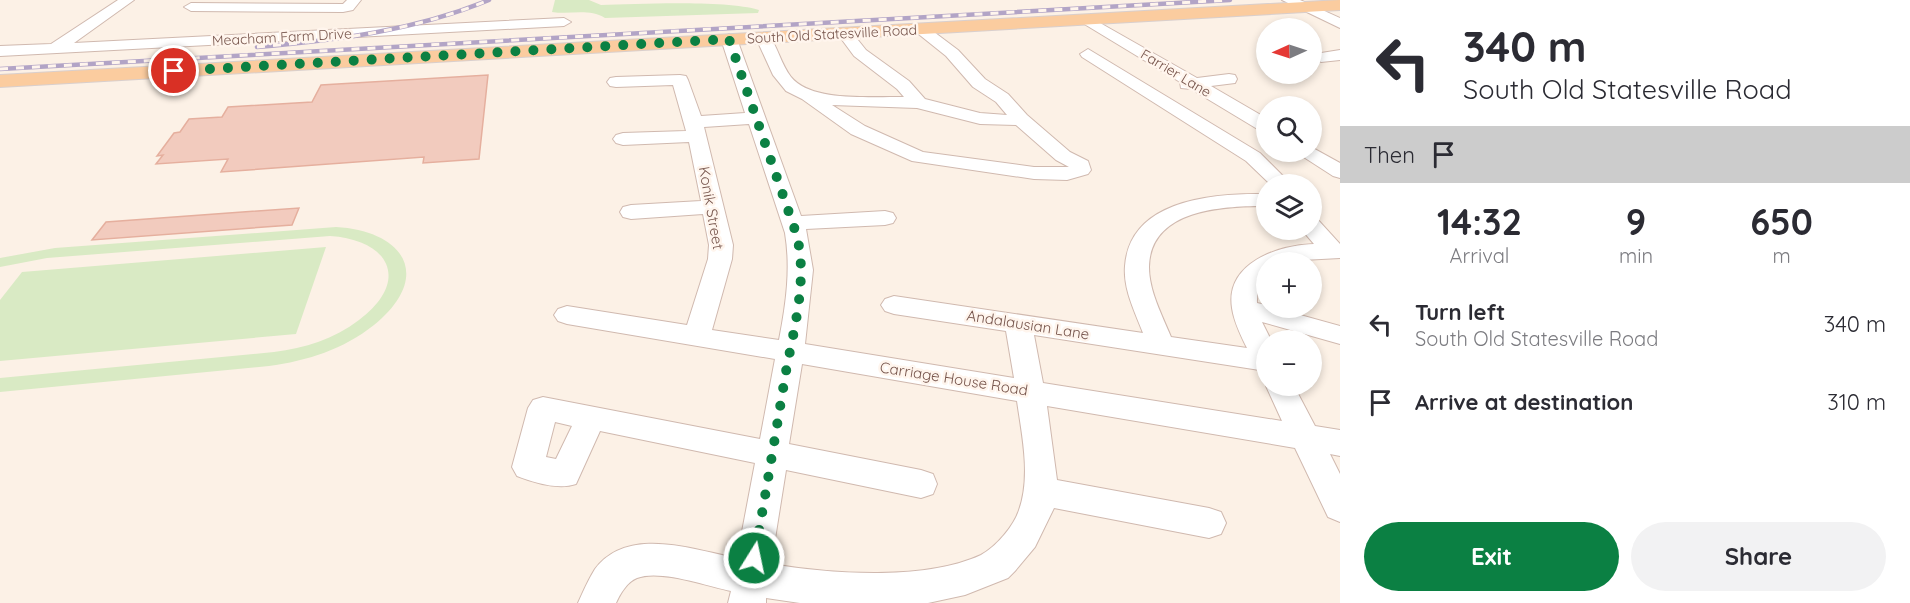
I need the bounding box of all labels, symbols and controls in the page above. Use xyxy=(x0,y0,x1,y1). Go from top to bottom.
north arrow xyxy=(1256,18,1322,84)
map controls xyxy=(1256,18,1322,396)
text: 340 m xyxy=(1463,20,1587,73)
street label: South Old Statesville Road xyxy=(746,21,918,47)
street label: Meacham Farm Drive xyxy=(212,24,353,50)
icon: left xyxy=(1364,24,1442,102)
pin xyxy=(148,45,199,96)
street label: Farrier Lane xyxy=(1138,45,1215,101)
icon: arrive xyxy=(157,54,190,87)
text: South Old Statesville Road xyxy=(1463,72,1792,106)
button: search xyxy=(1256,96,1322,162)
icon: arrive xyxy=(1427,138,1460,171)
text: Then xyxy=(1364,141,1415,169)
street label: Konik Street xyxy=(695,165,728,251)
button: layers xyxy=(1256,174,1322,240)
text: 14:32 xyxy=(1437,199,1522,244)
text: 9 xyxy=(1626,199,1646,244)
text: 650 xyxy=(1750,199,1813,244)
text: Arrival xyxy=(1450,243,1509,268)
text: min xyxy=(1619,243,1653,268)
text: m xyxy=(1772,243,1791,268)
button: + xyxy=(1256,252,1322,318)
text: Turn left xyxy=(1415,298,1505,326)
street label: Andalausian Lane xyxy=(965,305,1091,344)
icon: left xyxy=(1364,308,1397,341)
text: 340 m xyxy=(1824,310,1886,338)
text: South Old Statesville Road xyxy=(1415,326,1658,351)
button: − xyxy=(1256,330,1322,396)
street label: Carriage House Road xyxy=(879,357,1029,400)
icon: arrive xyxy=(1364,386,1397,419)
text: Arrive at destination xyxy=(1415,388,1633,416)
text: 310 m xyxy=(1827,388,1886,416)
button: Exit xyxy=(1364,522,1619,591)
button: Share xyxy=(1631,522,1886,591)
position arrow xyxy=(722,526,786,590)

